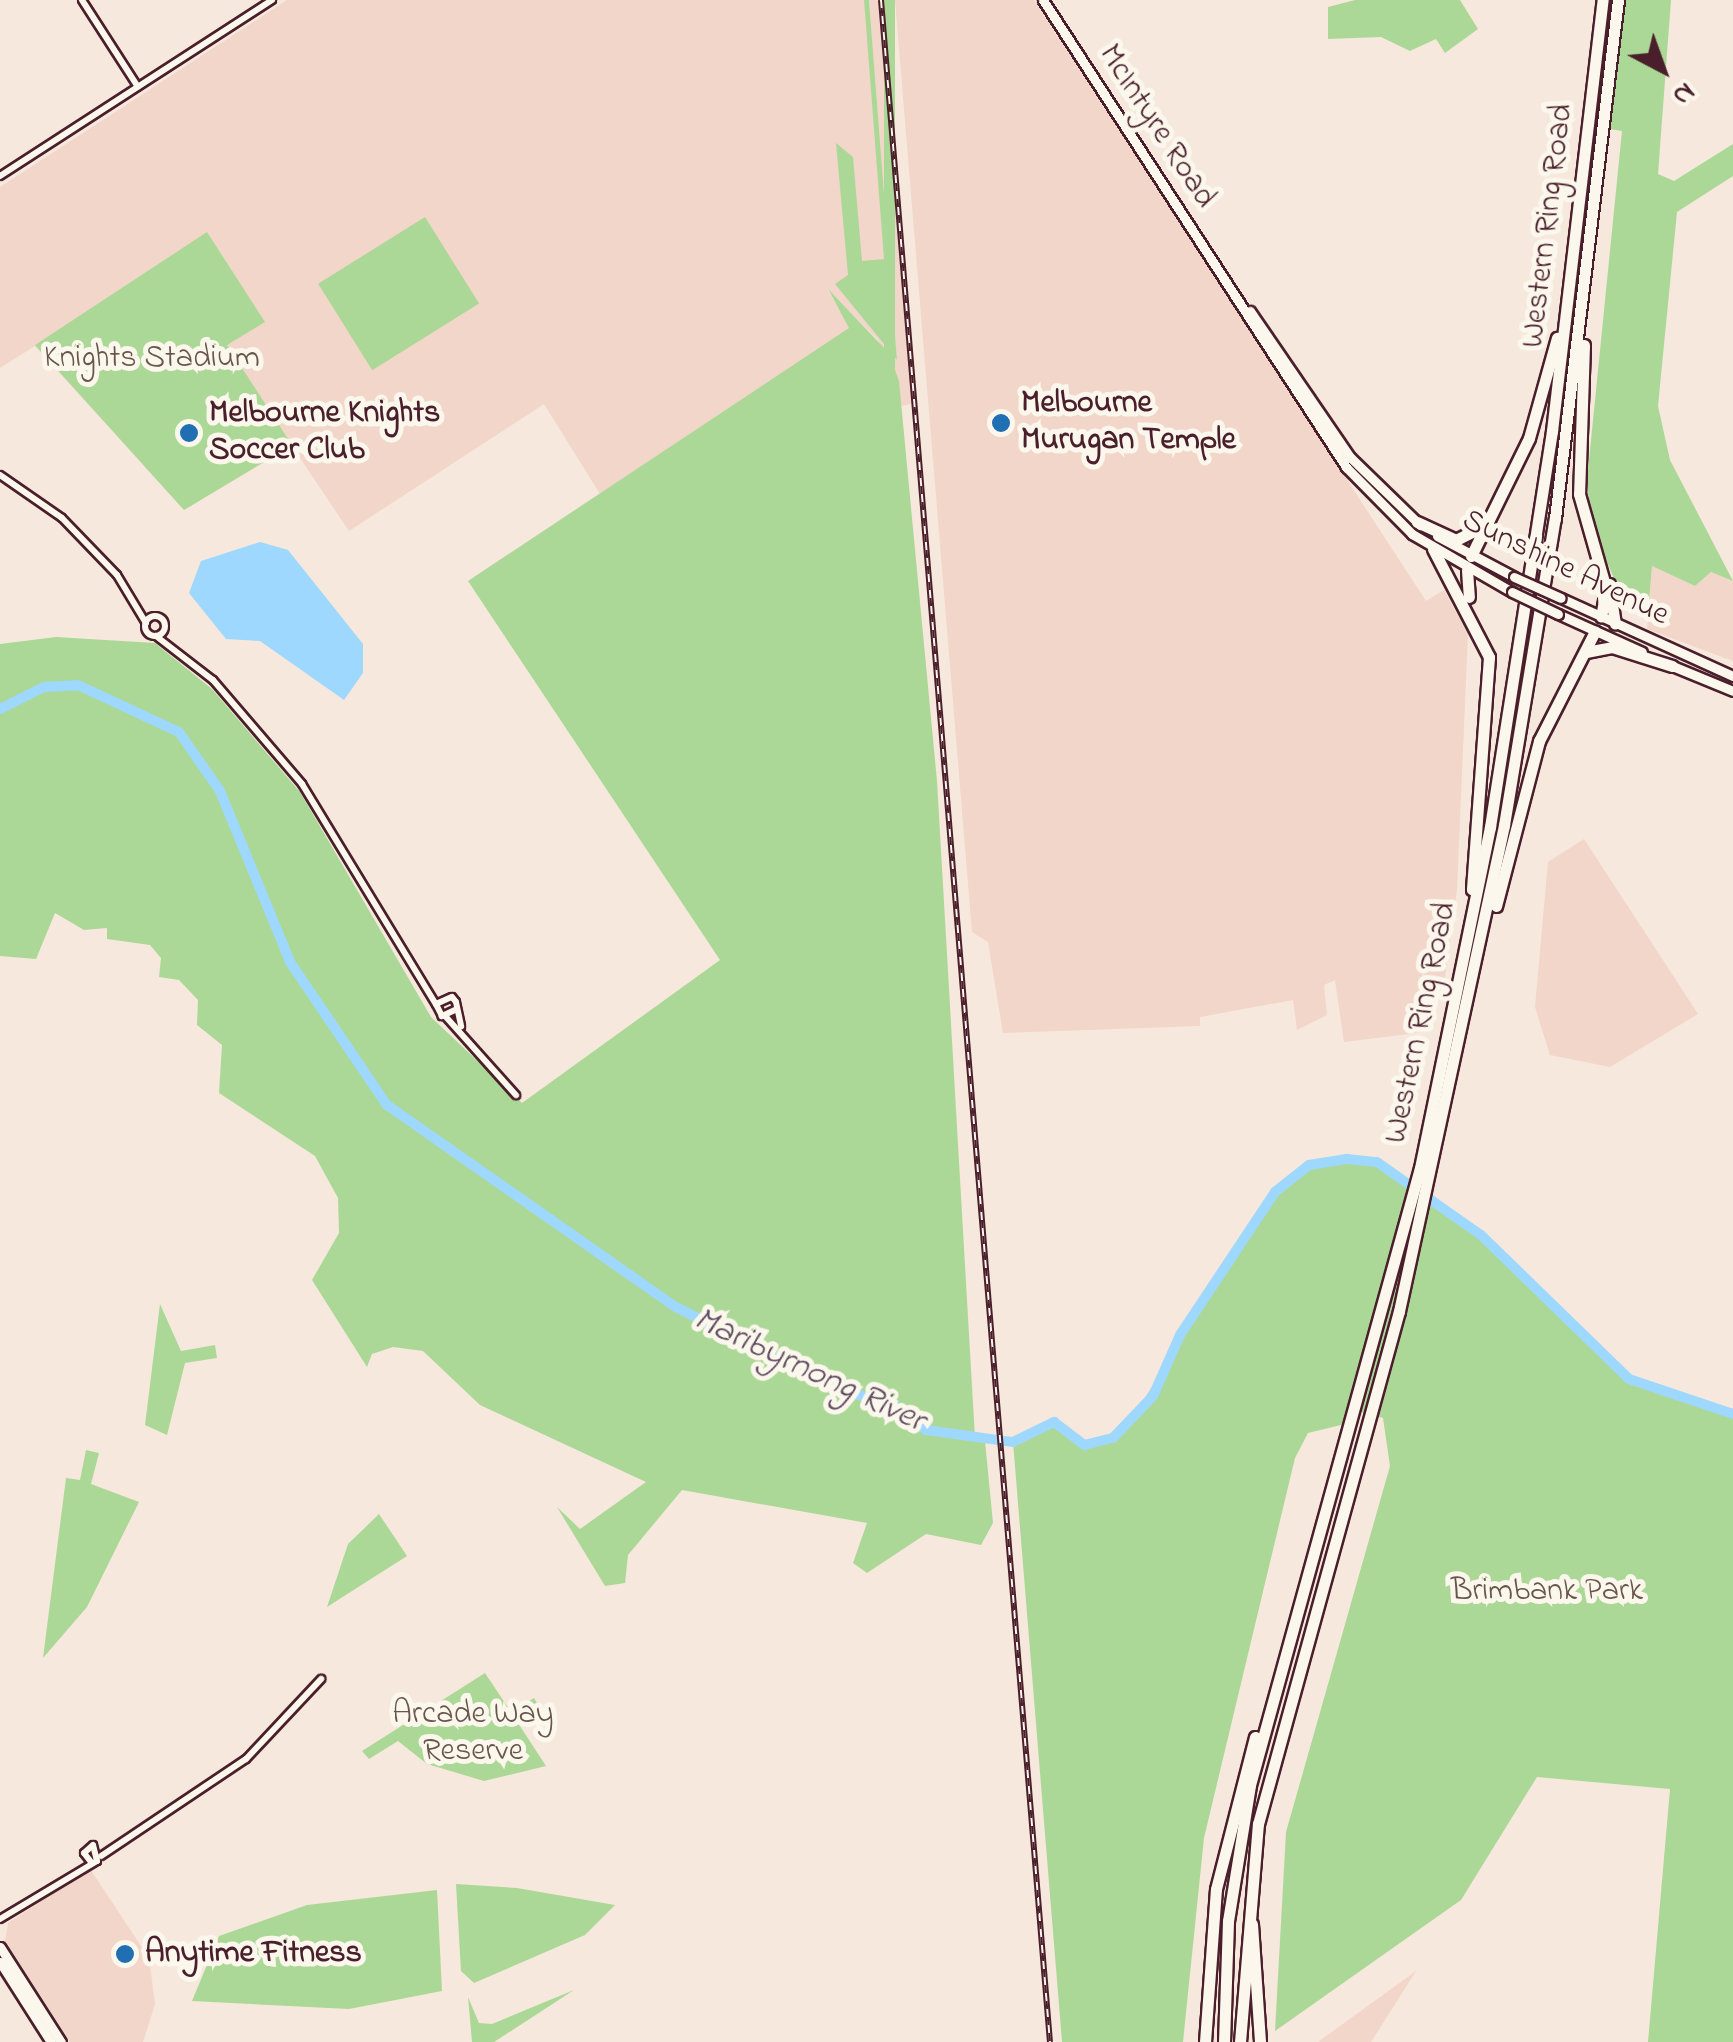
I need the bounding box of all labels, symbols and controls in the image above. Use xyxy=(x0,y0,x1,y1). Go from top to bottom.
north arrow xyxy=(1613,20,1713,120)
street label: McIntyre Road xyxy=(1089,38,1223,216)
text: N xyxy=(1662,71,1704,115)
street label: Western Ring Road xyxy=(1515,102,1583,350)
park label: Knights Stadium xyxy=(44,340,260,378)
place label: Melbourne Murugan Temple xyxy=(1021,386,1236,461)
place label: Melbourne Knights Soccer Club xyxy=(209,396,440,471)
marker: Melbourne Murugan Temple xyxy=(990,412,1012,434)
marker: Melbourne Knights Soccer Club xyxy=(178,422,200,444)
street label: Sunshine Avenue xyxy=(1455,502,1675,636)
street label: Western Ring Road xyxy=(1378,899,1466,1147)
water label: Maribyrnong River xyxy=(687,1299,931,1443)
park label: Brimbank Park xyxy=(1451,1573,1643,1611)
park label: Arcade Way Reserve xyxy=(392,1697,554,1772)
place label: Anytime Fitness xyxy=(145,1935,362,1973)
marker: Anytime Fitness xyxy=(114,1943,136,1965)

